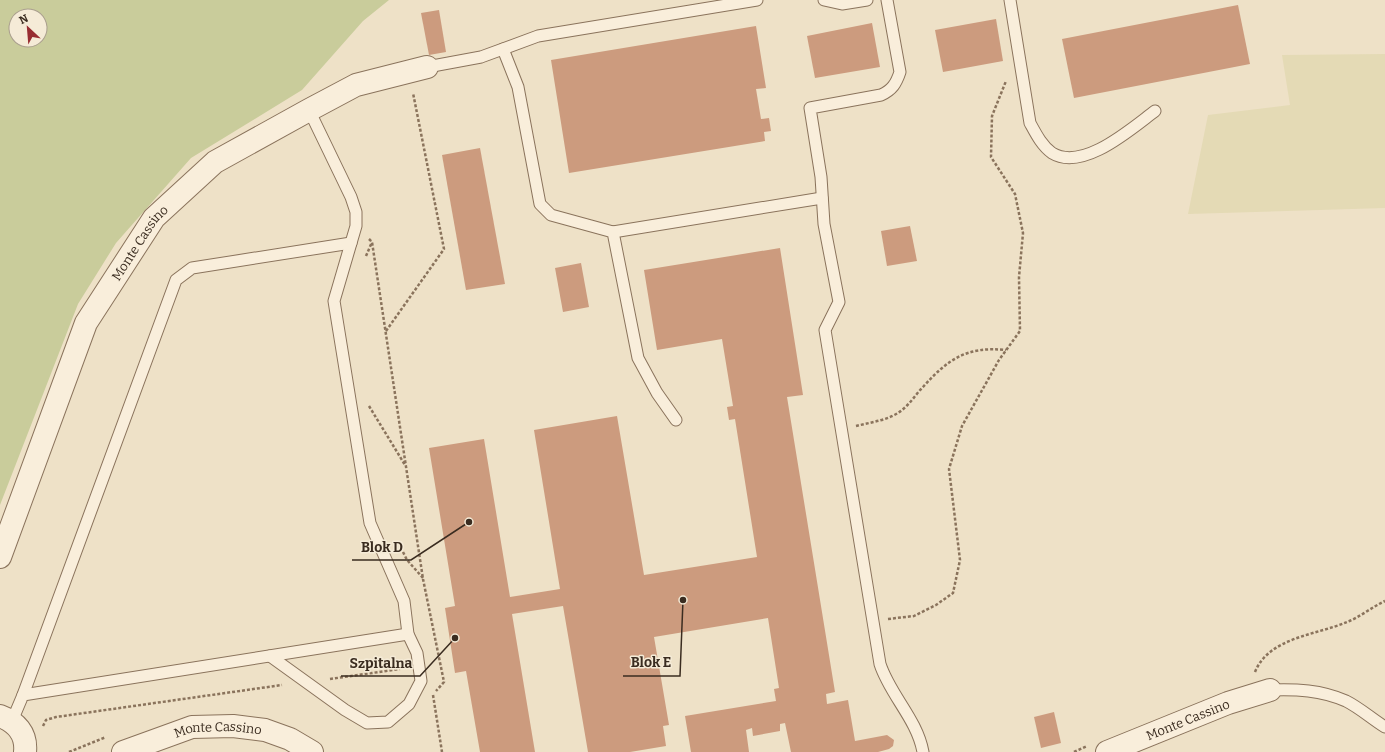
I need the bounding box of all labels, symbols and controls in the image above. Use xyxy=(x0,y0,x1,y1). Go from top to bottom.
north arrow xyxy=(8,8,48,48)
text: N xyxy=(17,12,31,27)
street label: Monte Cassino xyxy=(108,202,171,283)
callout: Blok D xyxy=(352,534,411,560)
text: Blok D xyxy=(361,539,403,556)
callout: Szpitalna xyxy=(341,650,420,676)
callout: Blok E xyxy=(623,650,680,676)
text: Blok E xyxy=(631,654,671,671)
text: Szpitalna xyxy=(350,655,413,672)
street label: Monte Cassino xyxy=(1144,696,1232,743)
street label: Monte Cassino xyxy=(172,718,263,740)

